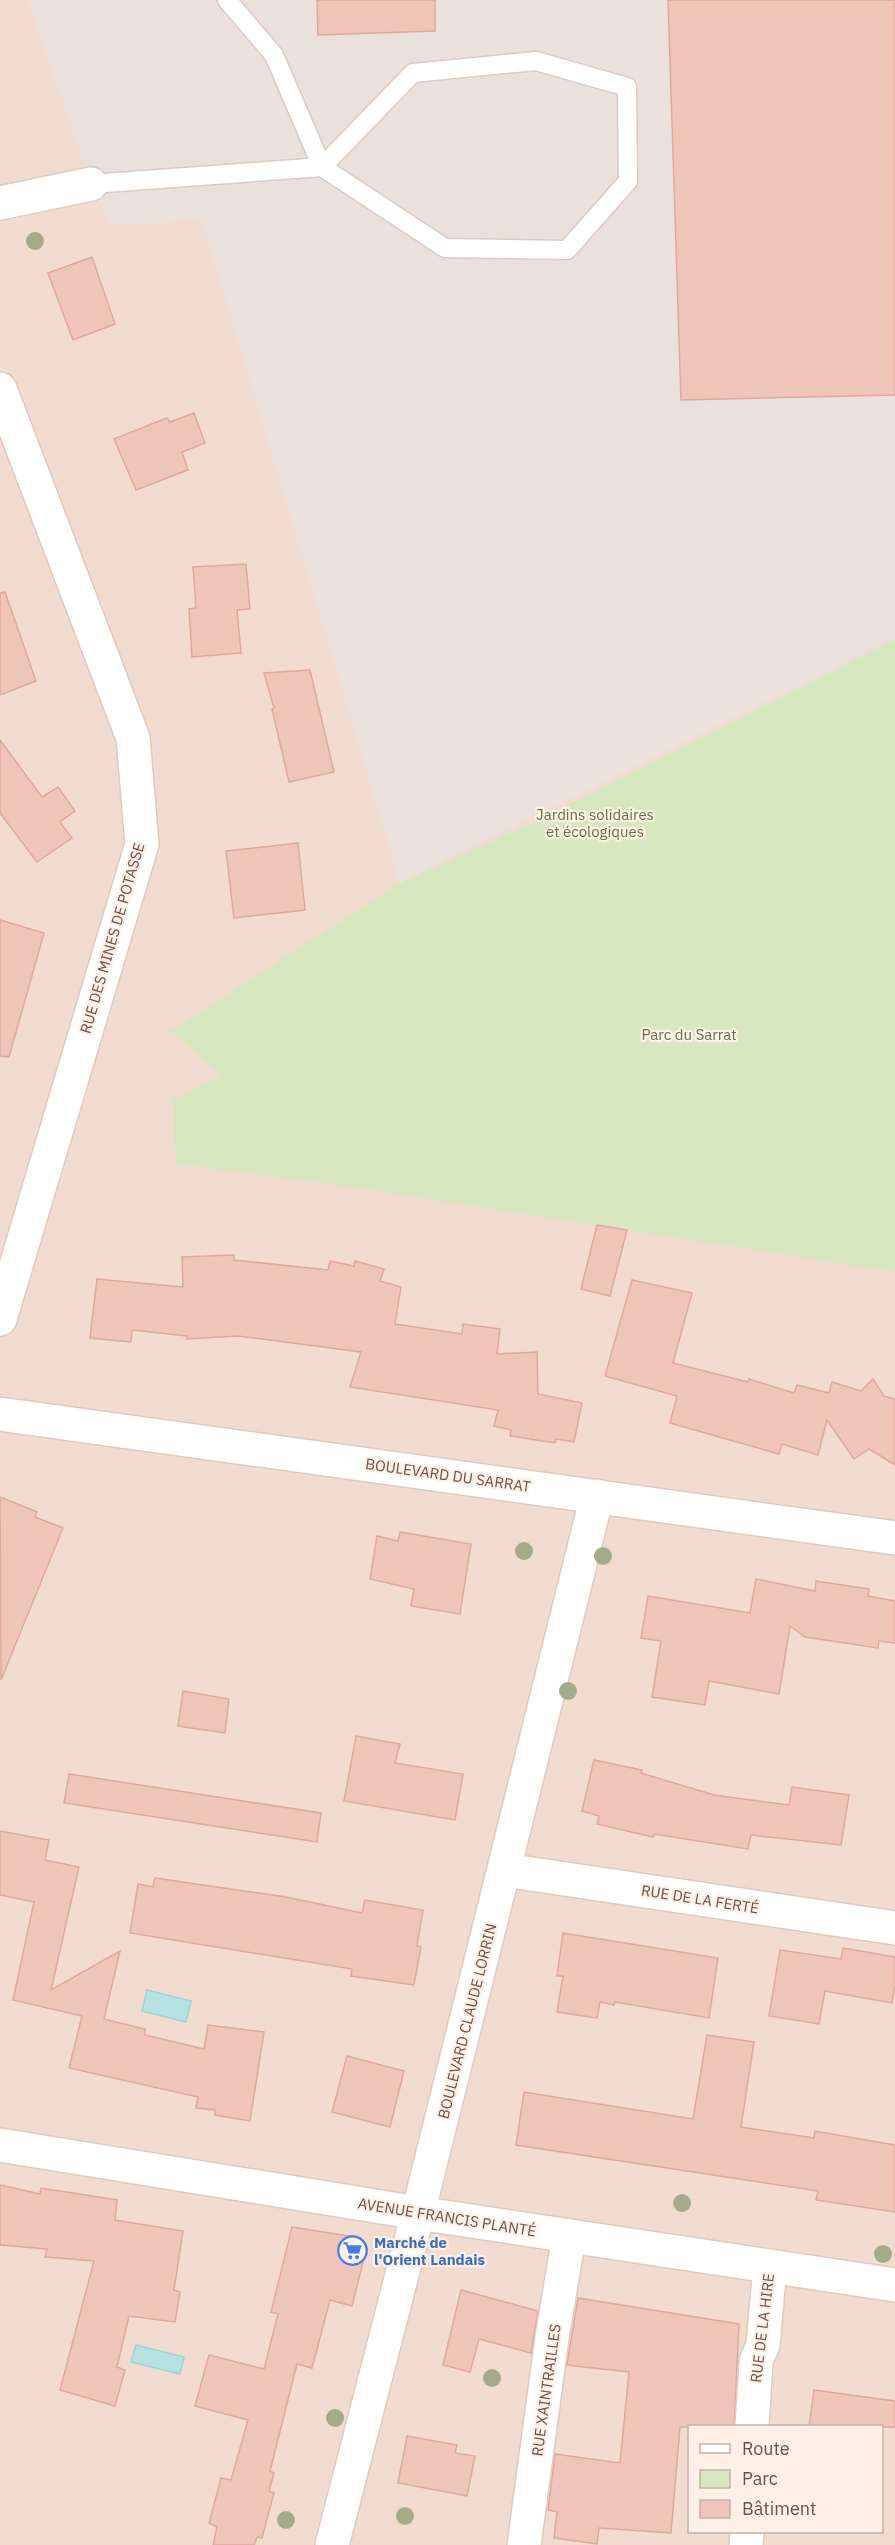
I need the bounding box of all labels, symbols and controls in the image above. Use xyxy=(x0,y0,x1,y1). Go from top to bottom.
park label: Jardins solidaires et écologiques xyxy=(536,805,654,841)
street label: RUE DES MINES DE POTASSE xyxy=(76,840,148,1036)
park label: Parc du Sarrat xyxy=(641,1025,737,1044)
street label: BOULEVARD DU SARRAT xyxy=(364,1454,532,1496)
street label: RUE DE LA FERTÉ xyxy=(640,1880,760,1918)
street label: BOULEVARD CLAUDE LORRIN xyxy=(434,1921,500,2121)
street label: AVENUE FRANCIS PLANTÉ xyxy=(357,2194,537,2240)
place label: Marché de l'Orient Landais xyxy=(374,2233,486,2269)
supermarket icon: Marché de l'Orient Landais xyxy=(337,2235,369,2267)
street label: RUE DE LA HIRE xyxy=(746,2272,778,2384)
street label: RUE XAINTRAILLES xyxy=(527,2323,565,2457)
legend xyxy=(688,2425,883,2533)
text: Route xyxy=(742,2437,790,2460)
text: Parc xyxy=(742,2467,778,2490)
text: Bâtiment xyxy=(742,2497,816,2520)

